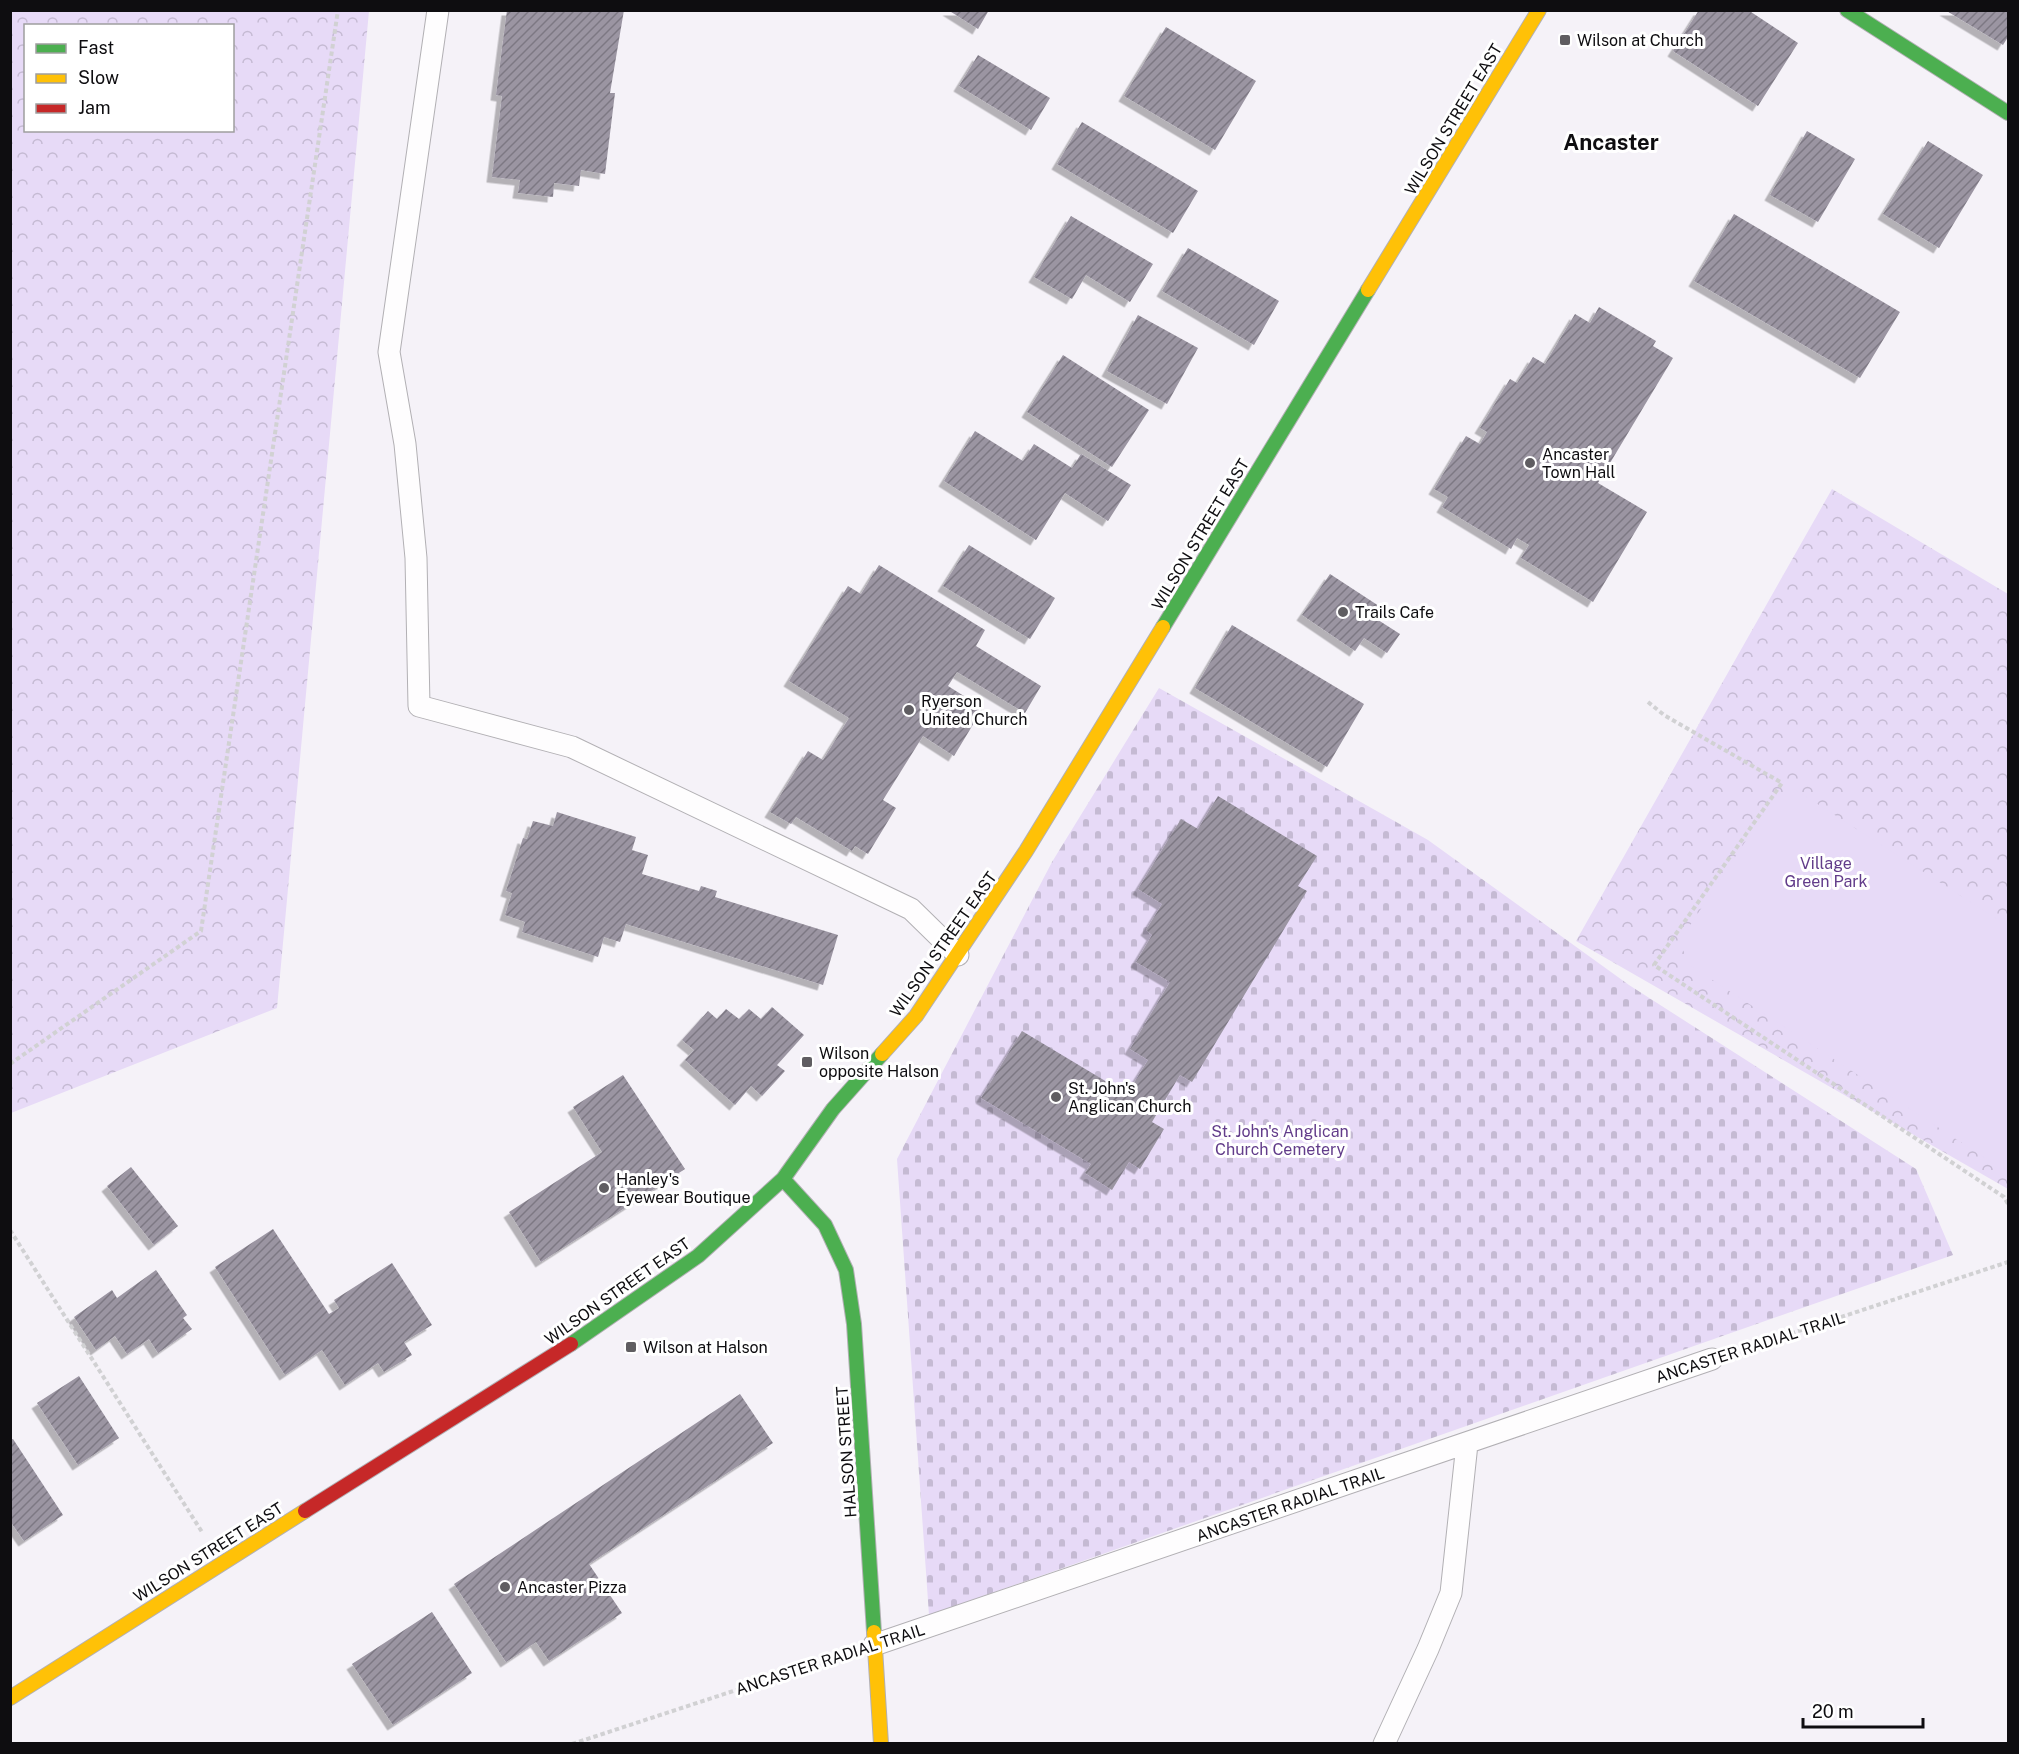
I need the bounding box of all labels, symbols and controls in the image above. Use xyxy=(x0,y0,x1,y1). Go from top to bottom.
legend xyxy=(24,24,234,132)
place label: Wilson at Church xyxy=(1577,31,1703,50)
marker: Wilson at Church xyxy=(1558,33,1572,47)
text: Fast xyxy=(78,37,114,58)
street label: WILSON STREET EAST xyxy=(1401,40,1506,198)
text: Slow xyxy=(78,67,119,88)
text: Jam xyxy=(78,97,111,118)
district label: Ancaster xyxy=(1563,129,1659,155)
place label: Ancaster Town Hall xyxy=(1542,445,1616,482)
street label: WILSON STREET EAST xyxy=(1148,455,1253,613)
marker: Ancaster Town Hall xyxy=(1523,456,1537,470)
place label: Trails Cafe xyxy=(1355,603,1434,622)
marker: Trails Cafe xyxy=(1336,605,1350,619)
place label: Ryerson United Church xyxy=(921,692,1027,729)
marker: Ryerson United Church xyxy=(902,703,916,717)
park label: Village Green Park xyxy=(1784,854,1868,891)
street label: WILSON STREET EAST xyxy=(886,868,1001,1020)
place label: Wilson opposite Halson xyxy=(819,1044,939,1081)
marker: Wilson opposite Halson xyxy=(800,1055,814,1069)
place label: St. John's Anglican Church xyxy=(1068,1079,1191,1116)
marker: St. John's Anglican Church xyxy=(1049,1090,1063,1104)
park label: St. John's Anglican Church Cemetery xyxy=(1211,1122,1349,1159)
place label: Hanley's Eyewear Boutique xyxy=(616,1170,750,1207)
marker: Hanley's Eyewear Boutique xyxy=(597,1181,611,1195)
street label: WILSON STREET EAST xyxy=(541,1234,694,1349)
street label: ANCASTER RADIAL TRAIL xyxy=(1653,1308,1847,1387)
place label: Wilson at Halson xyxy=(643,1338,768,1357)
marker: Wilson at Halson xyxy=(624,1340,638,1354)
street label: HALSON STREET xyxy=(832,1385,861,1518)
street label: ANCASTER RADIAL TRAIL xyxy=(1194,1463,1387,1546)
street label: WILSON STREET EAST xyxy=(130,1498,287,1606)
place label: Ancaster Pizza xyxy=(517,1578,627,1597)
marker: Ancaster Pizza xyxy=(498,1580,512,1594)
street label: ANCASTER RADIAL TRAIL xyxy=(733,1620,927,1699)
scale bar xyxy=(1803,1691,1923,1729)
text: 20 m xyxy=(1812,1701,1854,1722)

